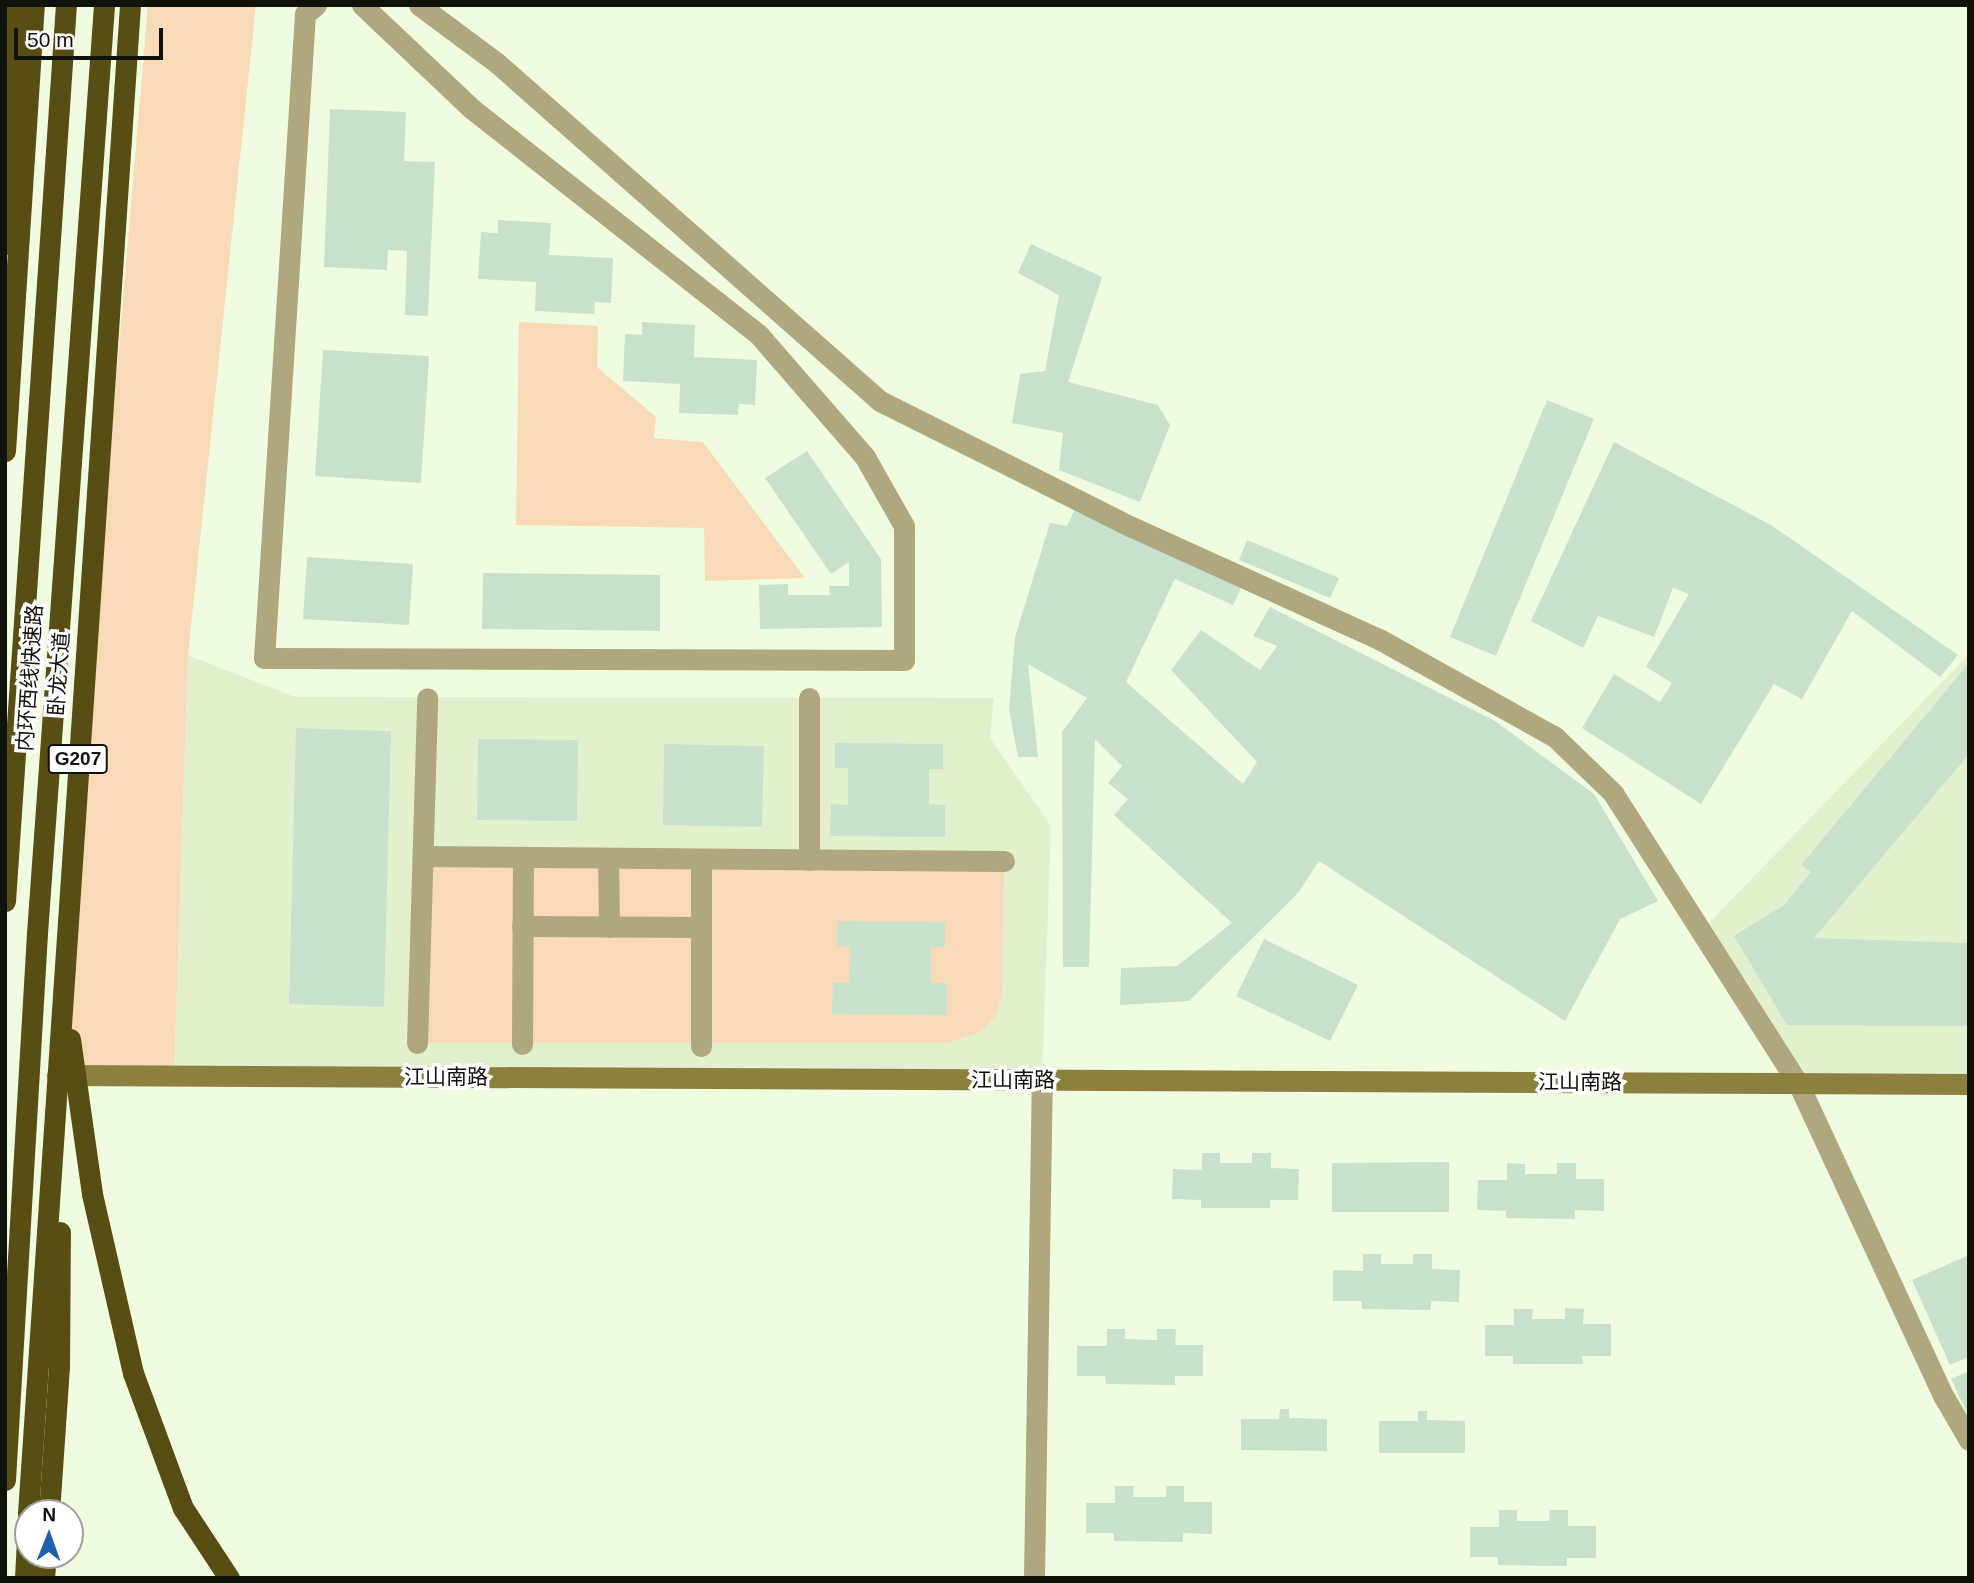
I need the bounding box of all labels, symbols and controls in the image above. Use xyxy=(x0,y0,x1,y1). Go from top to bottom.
scale bar xyxy=(18,14,166,58)
text: 50 m xyxy=(27,28,74,51)
street label: 内环西线快速路 xyxy=(12,604,48,752)
street label: 卧龙大道 xyxy=(44,631,74,717)
road number: G207 xyxy=(46,744,110,774)
street label: 江山南路 xyxy=(404,1064,488,1090)
street label: 江山南路 xyxy=(971,1067,1055,1093)
street label: 江山南路 xyxy=(1538,1069,1622,1095)
north arrow xyxy=(14,1499,84,1569)
text: N xyxy=(42,1504,56,1525)

